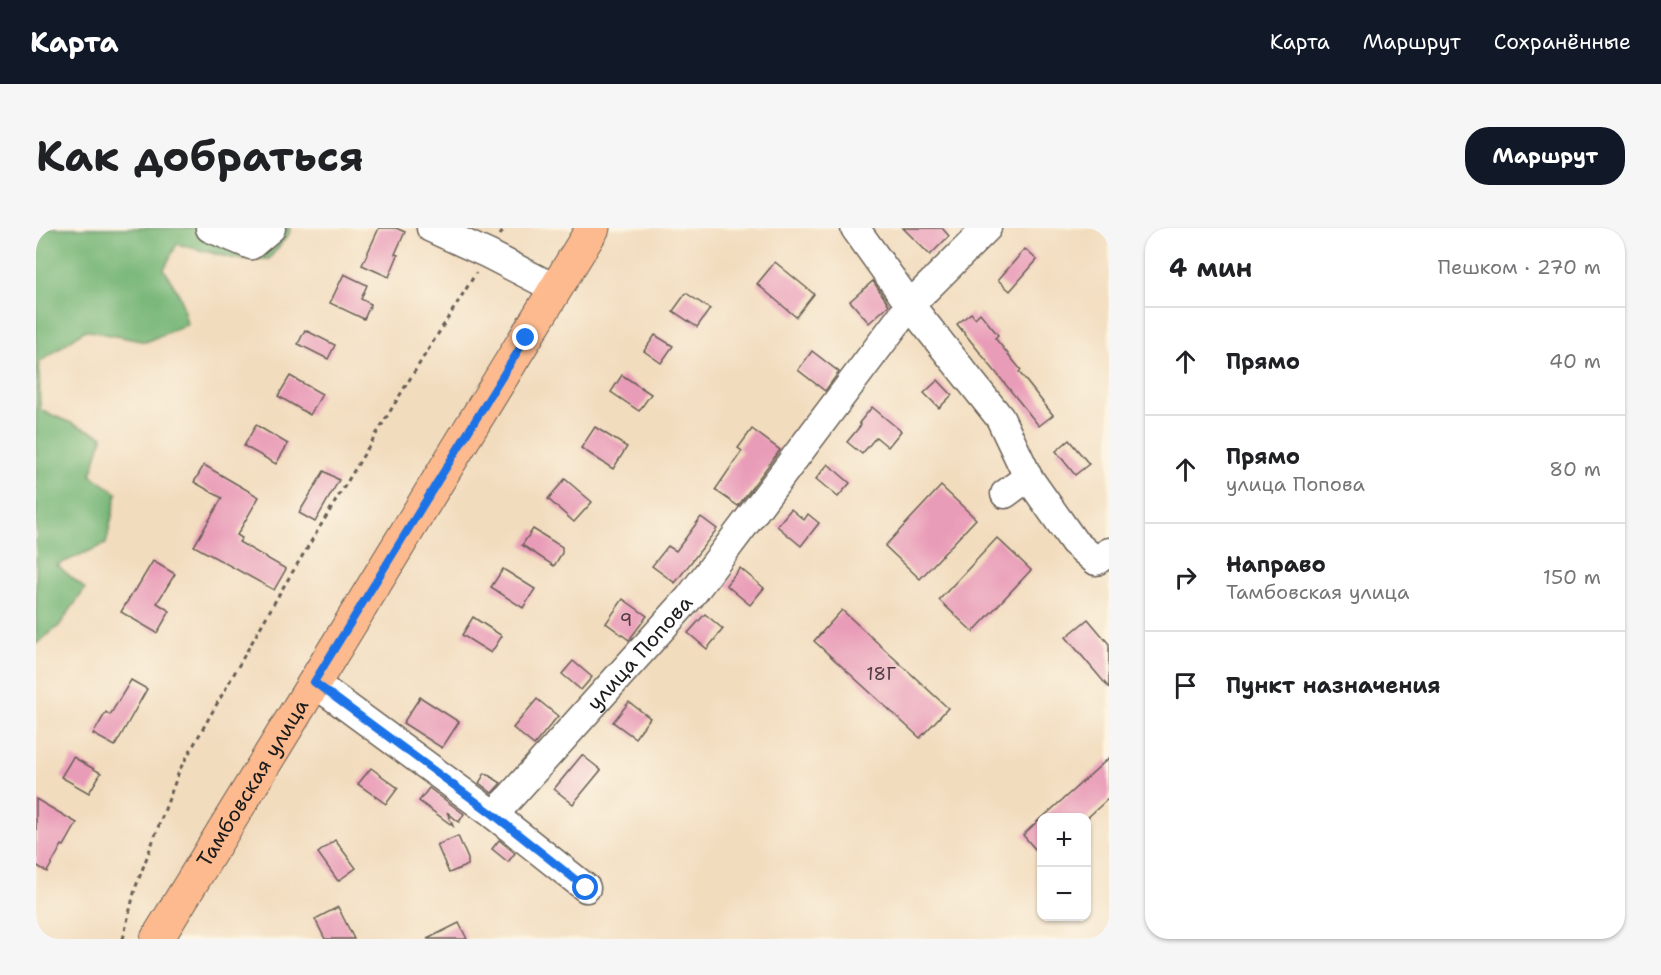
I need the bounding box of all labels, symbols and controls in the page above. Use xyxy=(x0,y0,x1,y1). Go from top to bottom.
text: Карта xyxy=(30,23,119,61)
text: Карта xyxy=(1270,28,1330,56)
text: Маршрут xyxy=(1363,28,1461,56)
text: Сохранённые xyxy=(1494,28,1631,56)
button: Маршрут xyxy=(1465,127,1625,185)
text: Как добраться xyxy=(36,128,364,184)
text: 4 мин xyxy=(1169,250,1252,285)
text: Пешком · 270 m xyxy=(1438,254,1601,280)
route end xyxy=(512,324,538,350)
icon: ahead xyxy=(1169,345,1202,378)
text: Прямо xyxy=(1226,347,1300,376)
text: 40 m xyxy=(1549,348,1601,374)
text: Прямо xyxy=(1226,442,1300,471)
icon: ahead xyxy=(1169,453,1202,486)
text: 80 m xyxy=(1549,456,1601,482)
text: улица Попова xyxy=(1226,471,1365,497)
text: Направо xyxy=(1226,550,1326,579)
icon: right xyxy=(1169,561,1202,594)
text: 150 m xyxy=(1543,564,1601,590)
text: Тамбовская улица xyxy=(1226,579,1409,605)
street label: улица Попова xyxy=(581,589,699,717)
house number: 9 xyxy=(620,608,632,632)
house number: 18Г xyxy=(866,662,896,686)
icon: arrive xyxy=(1169,669,1202,702)
text: Пункт назначения xyxy=(1226,671,1440,700)
street label: Тамбовская улица xyxy=(190,694,315,872)
map controls xyxy=(1037,813,1091,921)
button: + xyxy=(1037,813,1091,867)
button: − xyxy=(1037,867,1091,921)
route start xyxy=(572,874,598,900)

